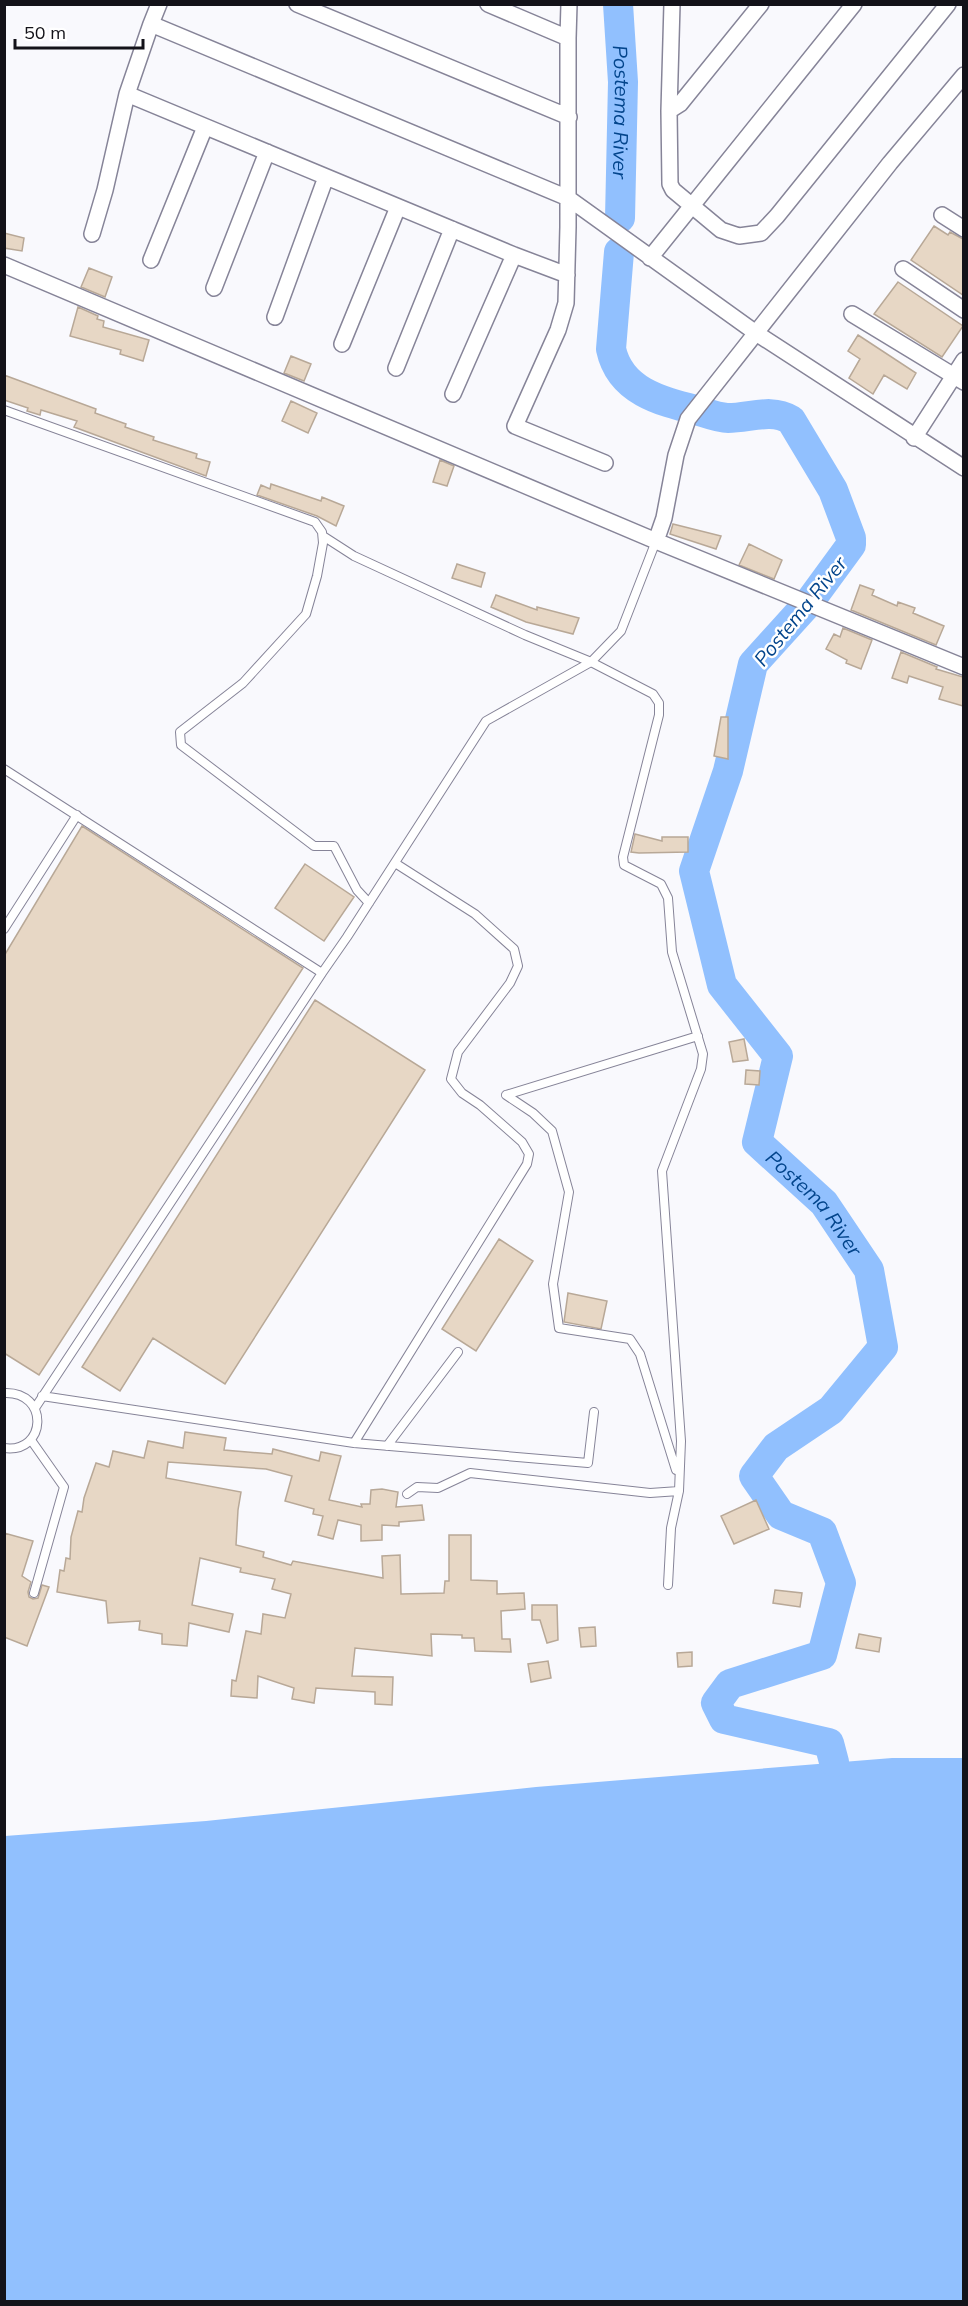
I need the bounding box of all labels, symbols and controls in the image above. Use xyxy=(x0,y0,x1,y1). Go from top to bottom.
scale bar xyxy=(15,12,142,50)
text: 50 m xyxy=(24,21,66,44)
water label: Postema River xyxy=(608,44,636,180)
water label: Postema River xyxy=(748,551,852,671)
water label: Postema River xyxy=(761,1144,868,1261)

